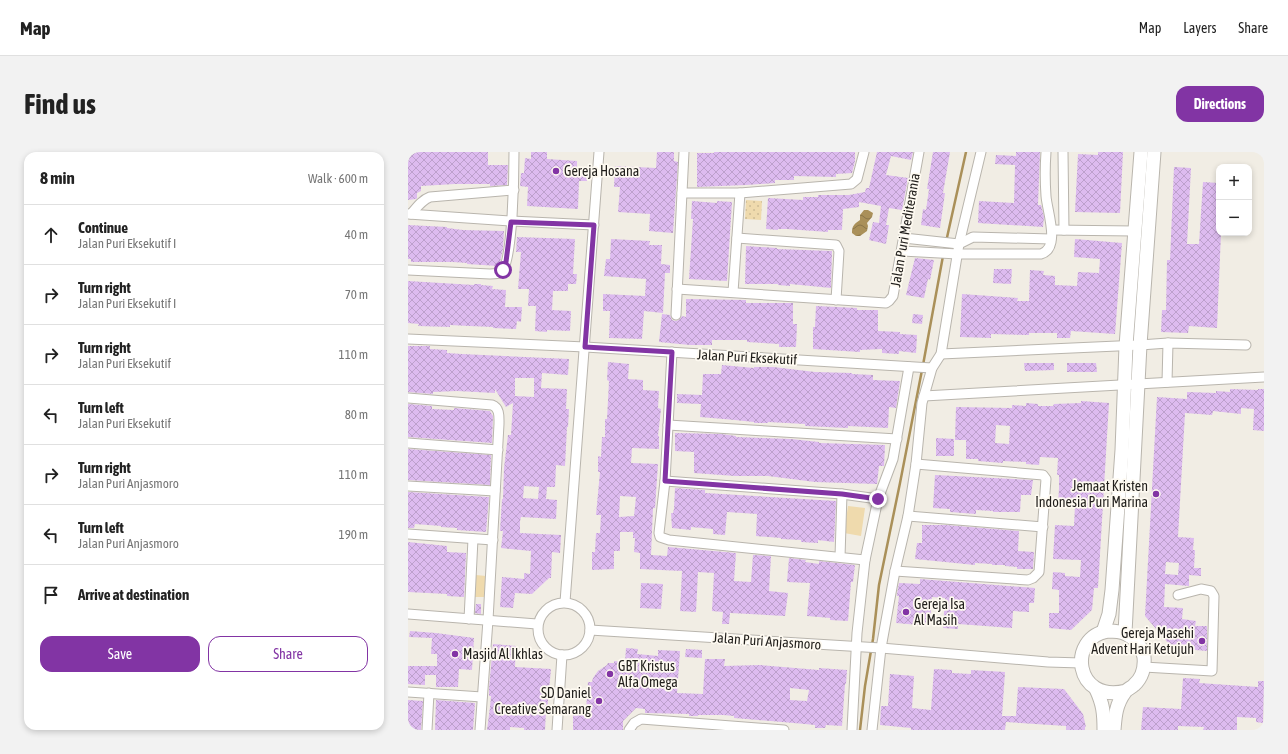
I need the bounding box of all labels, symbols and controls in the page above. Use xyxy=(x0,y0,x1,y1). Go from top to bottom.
text: Map xyxy=(20,17,51,39)
text: Map xyxy=(1139,20,1161,36)
text: Layers xyxy=(1183,20,1216,36)
text: Share xyxy=(1238,20,1268,36)
button: Directions xyxy=(1176,86,1264,122)
text: Find us xyxy=(24,88,96,120)
place label: Gereja Hosana xyxy=(564,163,639,179)
map controls xyxy=(1216,164,1252,236)
button: + xyxy=(1216,164,1252,200)
marker: Gereja Hosana xyxy=(551,166,561,176)
text: 8 min xyxy=(40,168,75,188)
text: Walk · 600 m xyxy=(308,171,368,186)
street label: Jalan Puri Mediterania xyxy=(887,172,923,288)
button: − xyxy=(1216,200,1252,236)
text: Continue xyxy=(78,219,128,236)
icon: ahead xyxy=(40,224,62,246)
text: 40 m xyxy=(345,227,368,242)
text: Jalan Puri Eksekutif I xyxy=(78,236,176,251)
route start xyxy=(494,261,512,279)
text: Turn right xyxy=(78,279,131,296)
icon: right xyxy=(40,284,62,306)
text: 70 m xyxy=(345,287,368,302)
text: Jalan Puri Eksekutif I xyxy=(78,296,176,311)
text: Turn right xyxy=(78,339,131,356)
icon: right xyxy=(40,344,62,366)
street label: Jalan Puri Eksekutif xyxy=(697,346,798,368)
text: 110 m xyxy=(339,347,368,362)
text: Jalan Puri Eksekutif xyxy=(78,356,171,371)
text: Turn left xyxy=(78,399,124,416)
icon: left xyxy=(40,404,62,426)
text: 80 m xyxy=(345,407,368,422)
text: Jalan Puri Eksekutif xyxy=(78,416,171,431)
text: Turn right xyxy=(78,459,131,476)
icon: right xyxy=(40,464,62,486)
text: 110 m xyxy=(339,467,368,482)
text: Jalan Puri Anjasmoro xyxy=(78,476,179,491)
place label: Jemaat Kristen Indonesia Puri Marina xyxy=(1035,478,1148,510)
marker: Jemaat Kristen Indonesia Puri Marina xyxy=(1151,489,1161,499)
route end xyxy=(869,490,887,508)
text: Turn left xyxy=(78,519,124,536)
icon: left xyxy=(40,524,62,546)
text: 190 m xyxy=(339,527,368,542)
text: Jalan Puri Anjasmoro xyxy=(78,536,179,551)
icon: arrive xyxy=(40,584,62,606)
text: Arrive at destination xyxy=(78,586,189,603)
place label: Gereja Isa Al Masih xyxy=(914,596,965,628)
marker: Gereja Isa Al Masih xyxy=(901,607,911,617)
place label: Gereja Masehi Advent Hari Ketujuh xyxy=(1091,625,1194,657)
street label: Jalan Puri Anjasmoro xyxy=(712,629,822,653)
button: Save xyxy=(40,636,200,672)
button: Share xyxy=(208,636,368,672)
marker: Gereja Masehi Advent Hari Ketujuh xyxy=(1197,636,1207,646)
place label: Masjid Al Ikhlas xyxy=(463,646,543,662)
marker: Masjid Al Ikhlas xyxy=(450,649,460,659)
place label: GBT Kristus Alfa Omega xyxy=(618,658,678,690)
marker: GBT Kristus Alfa Omega xyxy=(605,669,615,679)
place label: SD Daniel Creative Semarang xyxy=(495,685,591,717)
marker: SD Daniel Creative Semarang xyxy=(594,696,604,706)

